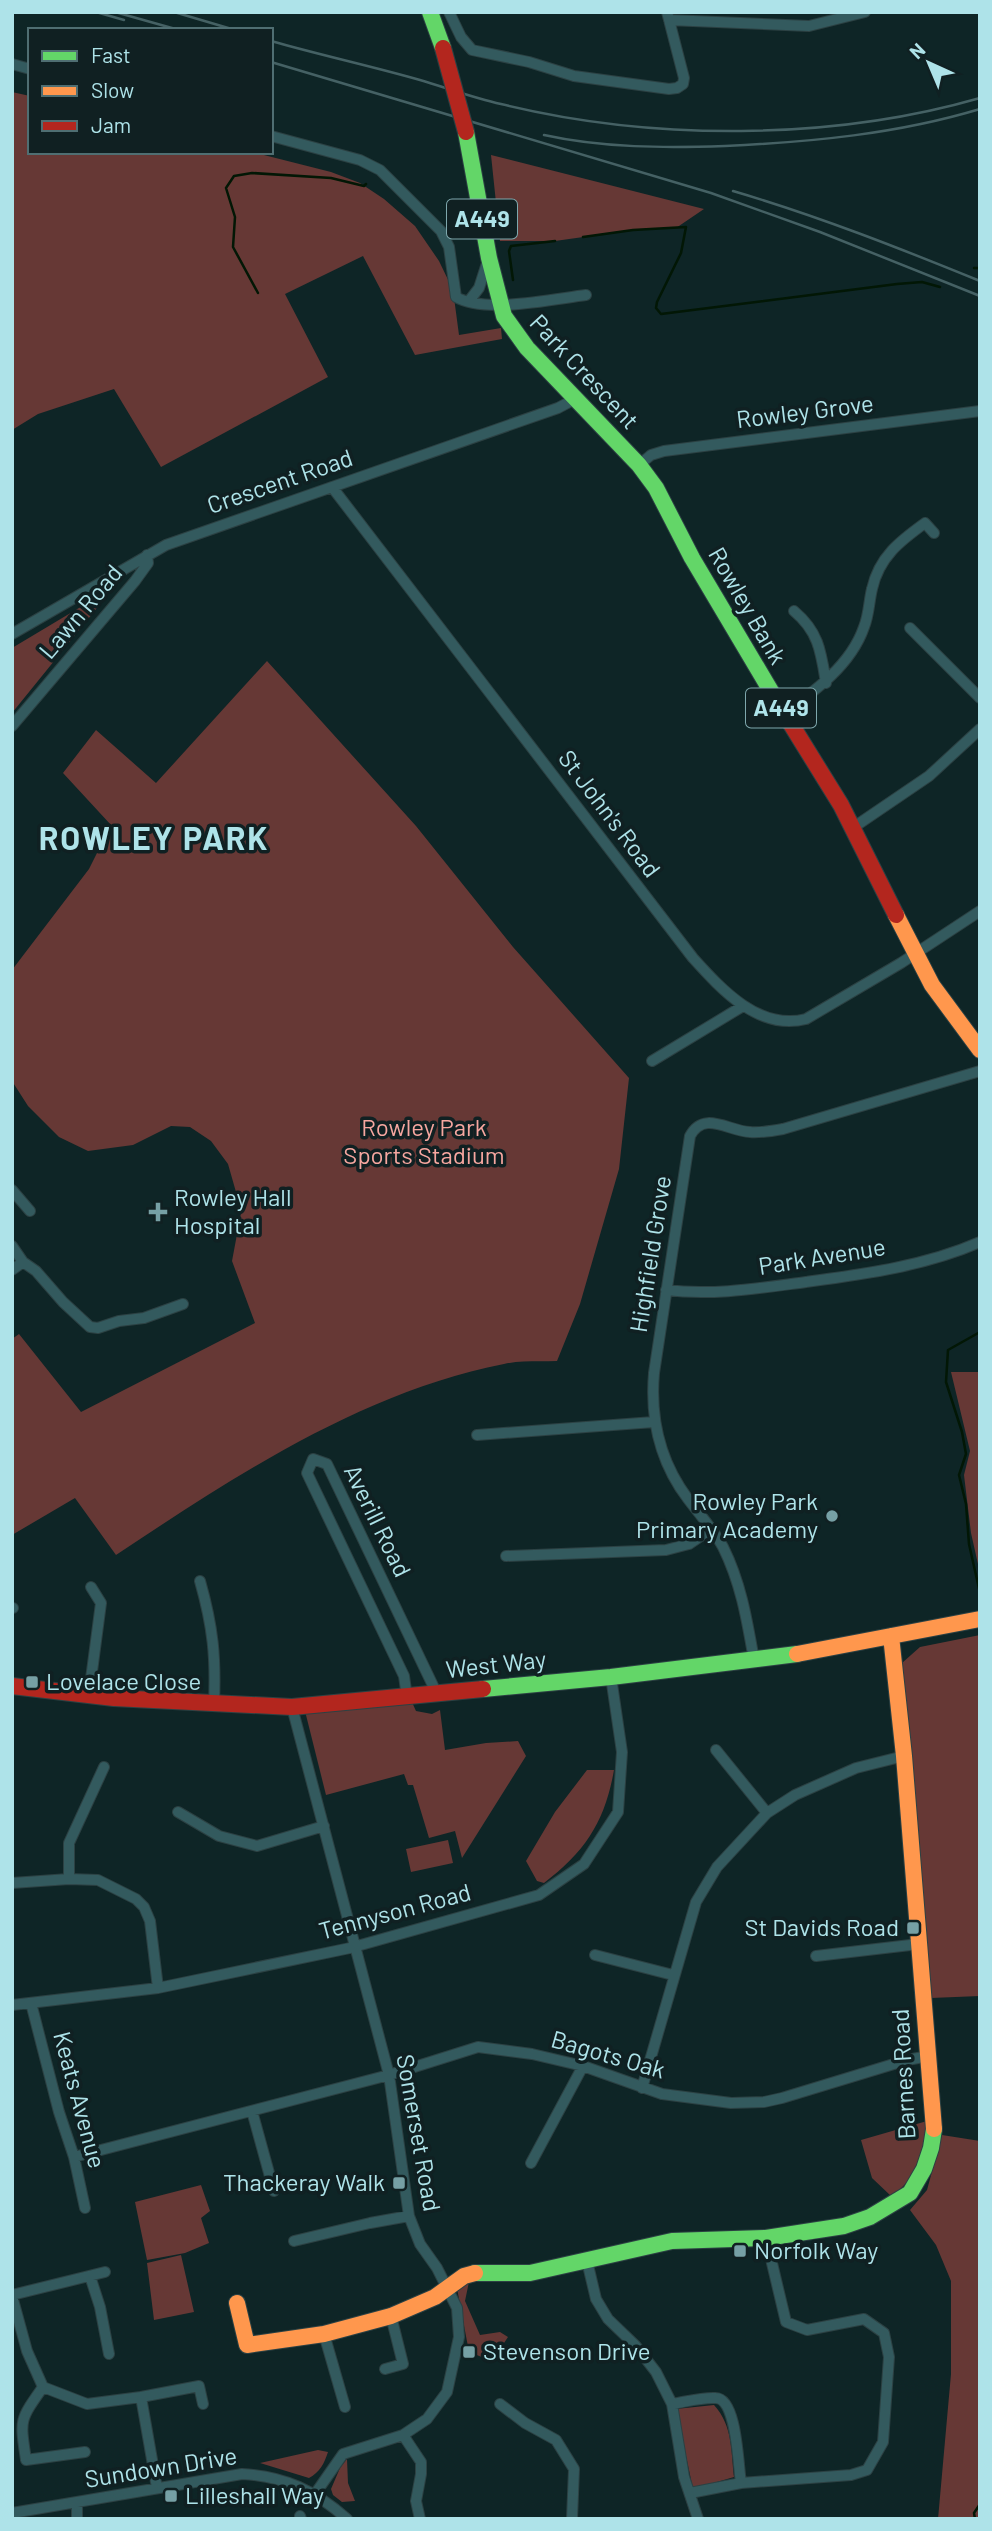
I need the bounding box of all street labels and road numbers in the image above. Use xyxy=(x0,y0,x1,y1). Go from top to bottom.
road number: A449 xyxy=(447,200,517,238)
street label: Park Crescent xyxy=(525,308,646,434)
street label: Rowley Grove xyxy=(735,388,875,433)
street label: Crescent Road xyxy=(203,442,356,519)
street label: Rowley Bank xyxy=(703,541,793,669)
street label: Lawn Road xyxy=(32,558,128,664)
road number: A449 xyxy=(746,688,816,728)
street label: St John's Road xyxy=(553,744,667,882)
street label: Highfield Grove xyxy=(623,1173,676,1334)
street label: Park Avenue xyxy=(756,1231,887,1280)
street label: Averill Road xyxy=(339,1459,418,1581)
street label: West Way xyxy=(444,1644,547,1683)
street label: Tennyson Road xyxy=(315,1876,474,1945)
street label: Barnes Road xyxy=(885,2008,920,2140)
street label: Bagots Oak xyxy=(548,2023,669,2084)
street label: Keats Avenue xyxy=(48,2028,113,2171)
street label: Somerset Road xyxy=(391,2052,448,2214)
street label: Sundown Drive xyxy=(83,2440,239,2493)

